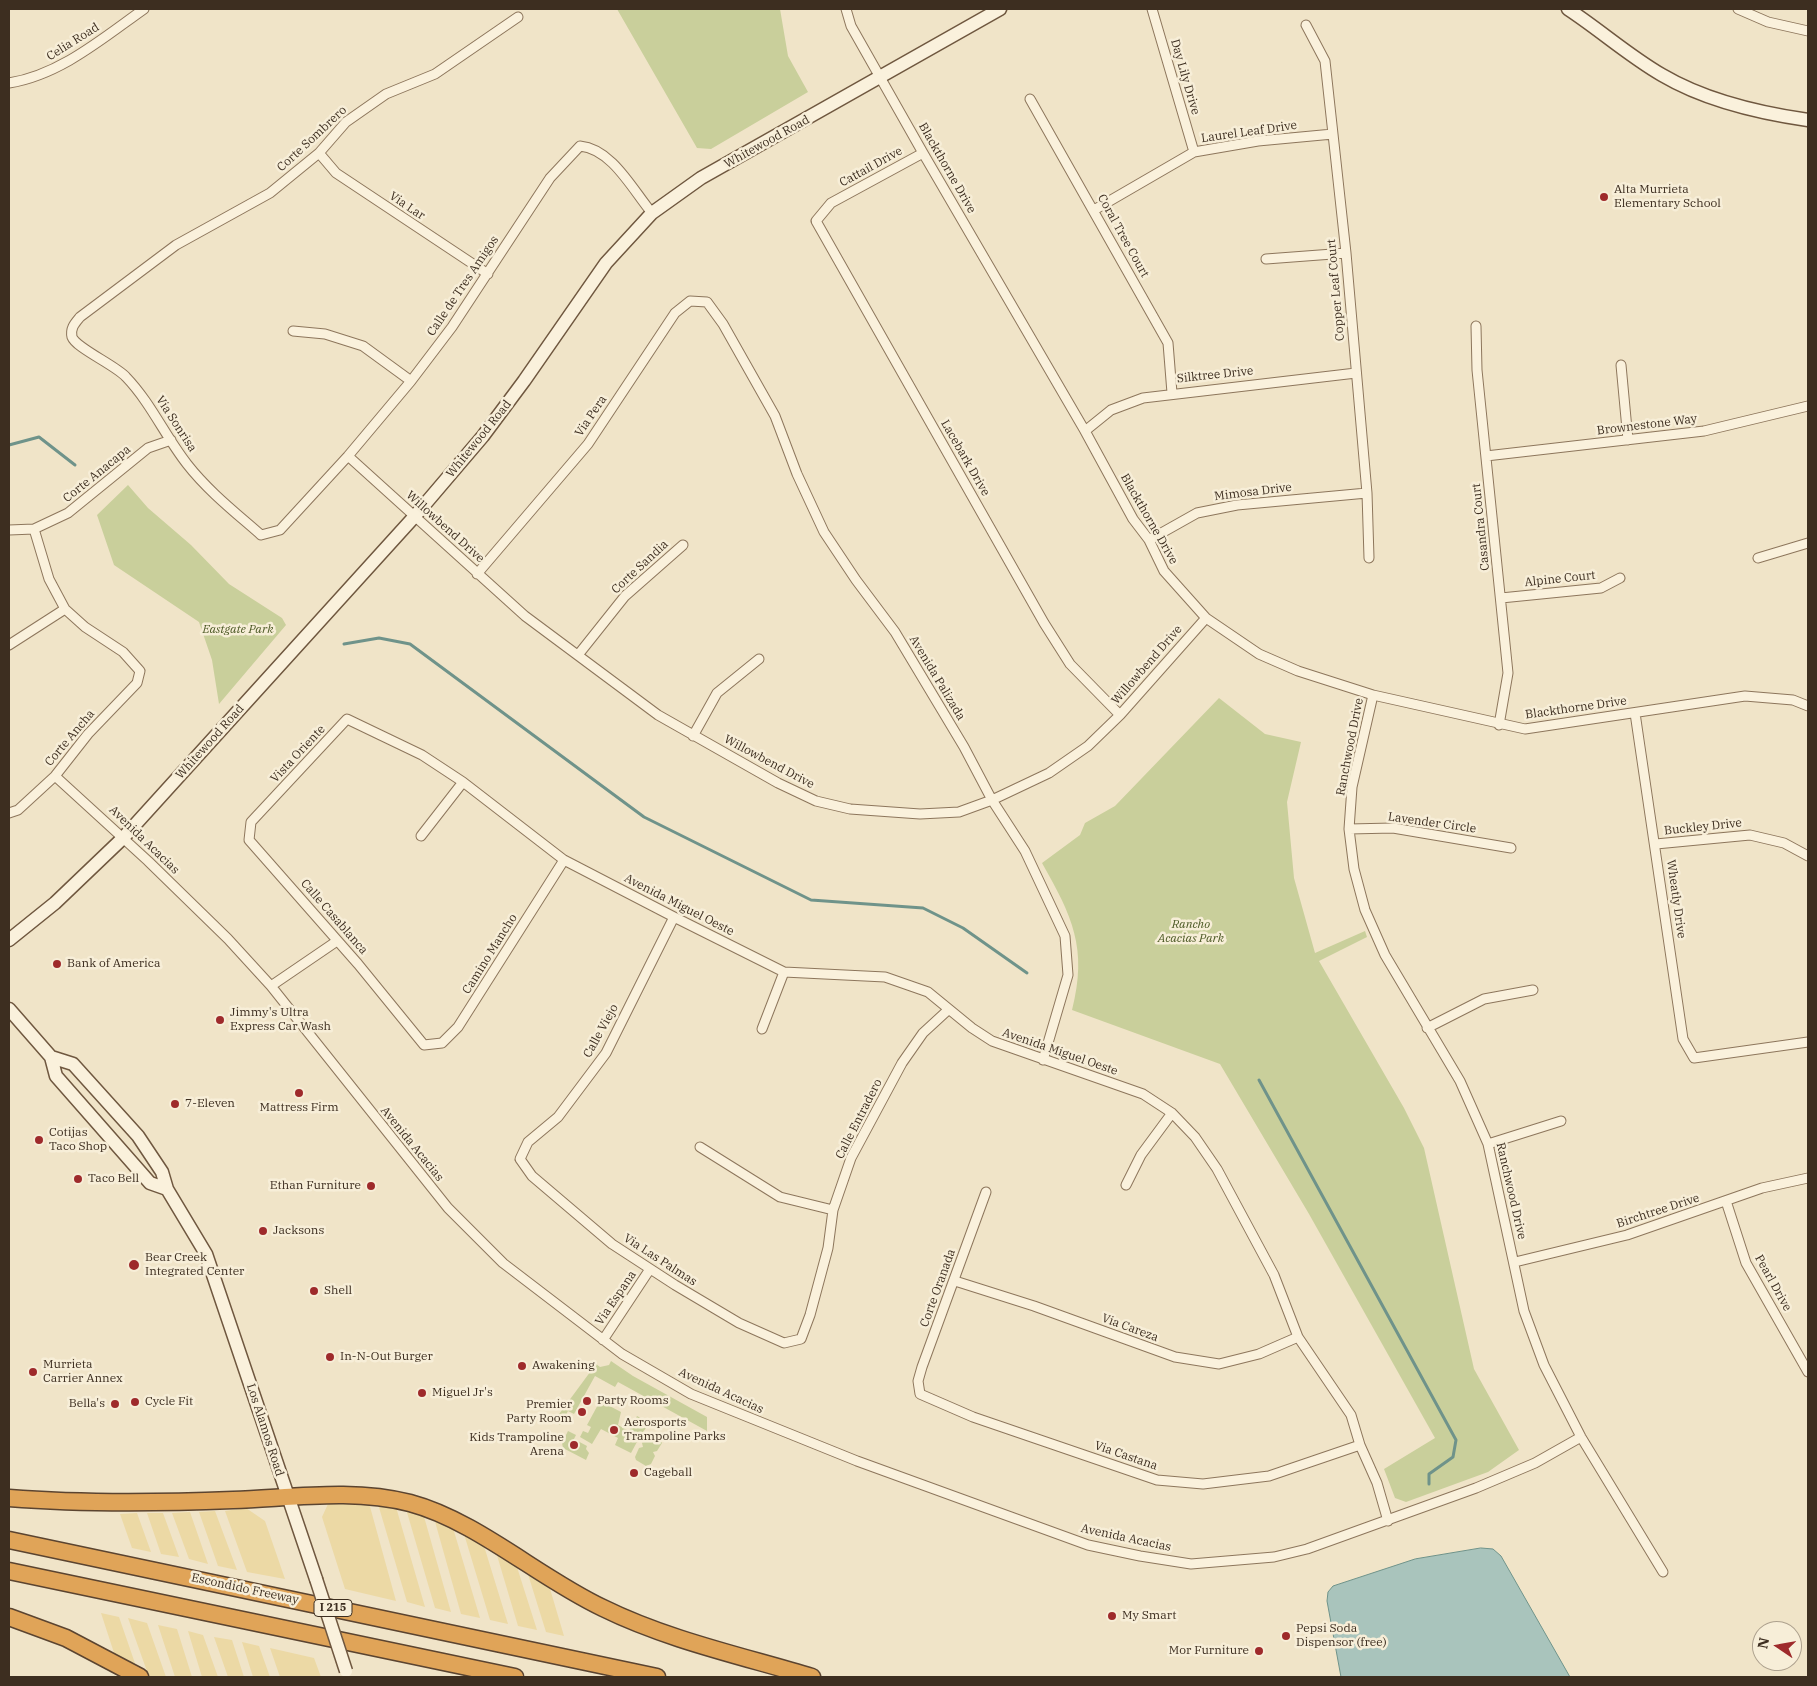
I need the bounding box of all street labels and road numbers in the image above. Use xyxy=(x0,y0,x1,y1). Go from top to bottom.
street label: Celia Road xyxy=(44,20,102,64)
street label: Day Lily Drive xyxy=(1167,37,1203,117)
street label: Corte Sombrero xyxy=(274,103,350,175)
street label: Whitewood Road xyxy=(722,113,812,171)
street label: Laurel Leaf Drive xyxy=(1200,118,1298,146)
street label: Blackthorne Drive xyxy=(915,120,979,216)
street label: Cattail Drive xyxy=(837,144,905,190)
street label: Via Lar xyxy=(386,189,428,223)
street label: Coral Tree Court xyxy=(1094,192,1152,280)
street label: Calle de Tres Amigos xyxy=(424,233,502,339)
street label: Copper Leaf Court xyxy=(1324,238,1348,342)
street label: Silktree Drive xyxy=(1176,364,1254,386)
street label: Via Sonrisa xyxy=(153,393,199,455)
street label: Via Pera xyxy=(572,393,610,439)
street label: Whitewood Road xyxy=(443,397,515,481)
street label: Brownestone Way xyxy=(1596,412,1698,438)
street label: Lacebark Drive xyxy=(937,417,993,499)
street label: Corte Anacapa xyxy=(60,442,134,506)
street label: Blackthorne Drive xyxy=(1117,471,1181,567)
street label: Mimosa Drive xyxy=(1213,480,1293,504)
street label: Casandra Court xyxy=(1469,483,1493,571)
street label: Willowbend Drive xyxy=(403,488,487,566)
street label: Corte Sandia xyxy=(609,537,671,597)
street label: Alpine Court xyxy=(1524,568,1596,590)
street label: Willowbend Drive xyxy=(1109,622,1185,708)
street label: Avenida Palizada xyxy=(906,633,968,723)
street label: Blackthorne Drive xyxy=(1524,694,1628,722)
street label: Ranchwood Drive xyxy=(1333,697,1367,797)
street label: Whitewood Road xyxy=(173,702,247,782)
street label: Corte Ancha xyxy=(42,707,98,769)
street label: Vista Oriente xyxy=(268,722,328,786)
street label: Willowbend Drive xyxy=(721,732,817,792)
street label: Avenida Acacias xyxy=(106,803,182,877)
street label: Lavender Circle xyxy=(1387,810,1477,836)
street label: Buckley Drive xyxy=(1663,816,1743,838)
street label: Wheatly Drive xyxy=(1663,859,1689,939)
street label: Avenida Miguel Oeste xyxy=(622,871,736,939)
street label: Calle Casablanca xyxy=(297,876,371,958)
street label: Camino Mancho xyxy=(460,911,520,997)
street label: Calle Viejo xyxy=(580,1002,622,1060)
street label: Avenida Miguel Oeste xyxy=(1000,1025,1120,1079)
street label: Calle Entradero xyxy=(833,1077,885,1161)
street label: Avenida Acacias xyxy=(377,1104,447,1184)
street label: Ranchwood Drive xyxy=(1493,1141,1529,1241)
street label: Birchtree Drive xyxy=(1615,1191,1701,1231)
street label: Via Las Palmas xyxy=(621,1231,699,1289)
street label: Corte Oranada xyxy=(917,1247,959,1329)
street label: Pearl Drive xyxy=(1752,1252,1794,1314)
street label: Via Espana xyxy=(593,1268,639,1328)
street label: Via Careza xyxy=(1100,1311,1160,1345)
street label: Avenida Acacias xyxy=(676,1365,766,1417)
street label: Los Alamos Road xyxy=(243,1382,287,1478)
street label: Via Castana xyxy=(1093,1438,1159,1474)
street label: Avenida Acacias xyxy=(1080,1521,1172,1555)
street label: Escondido Freeway xyxy=(190,1571,300,1607)
road number: I 215 xyxy=(314,1600,352,1616)

